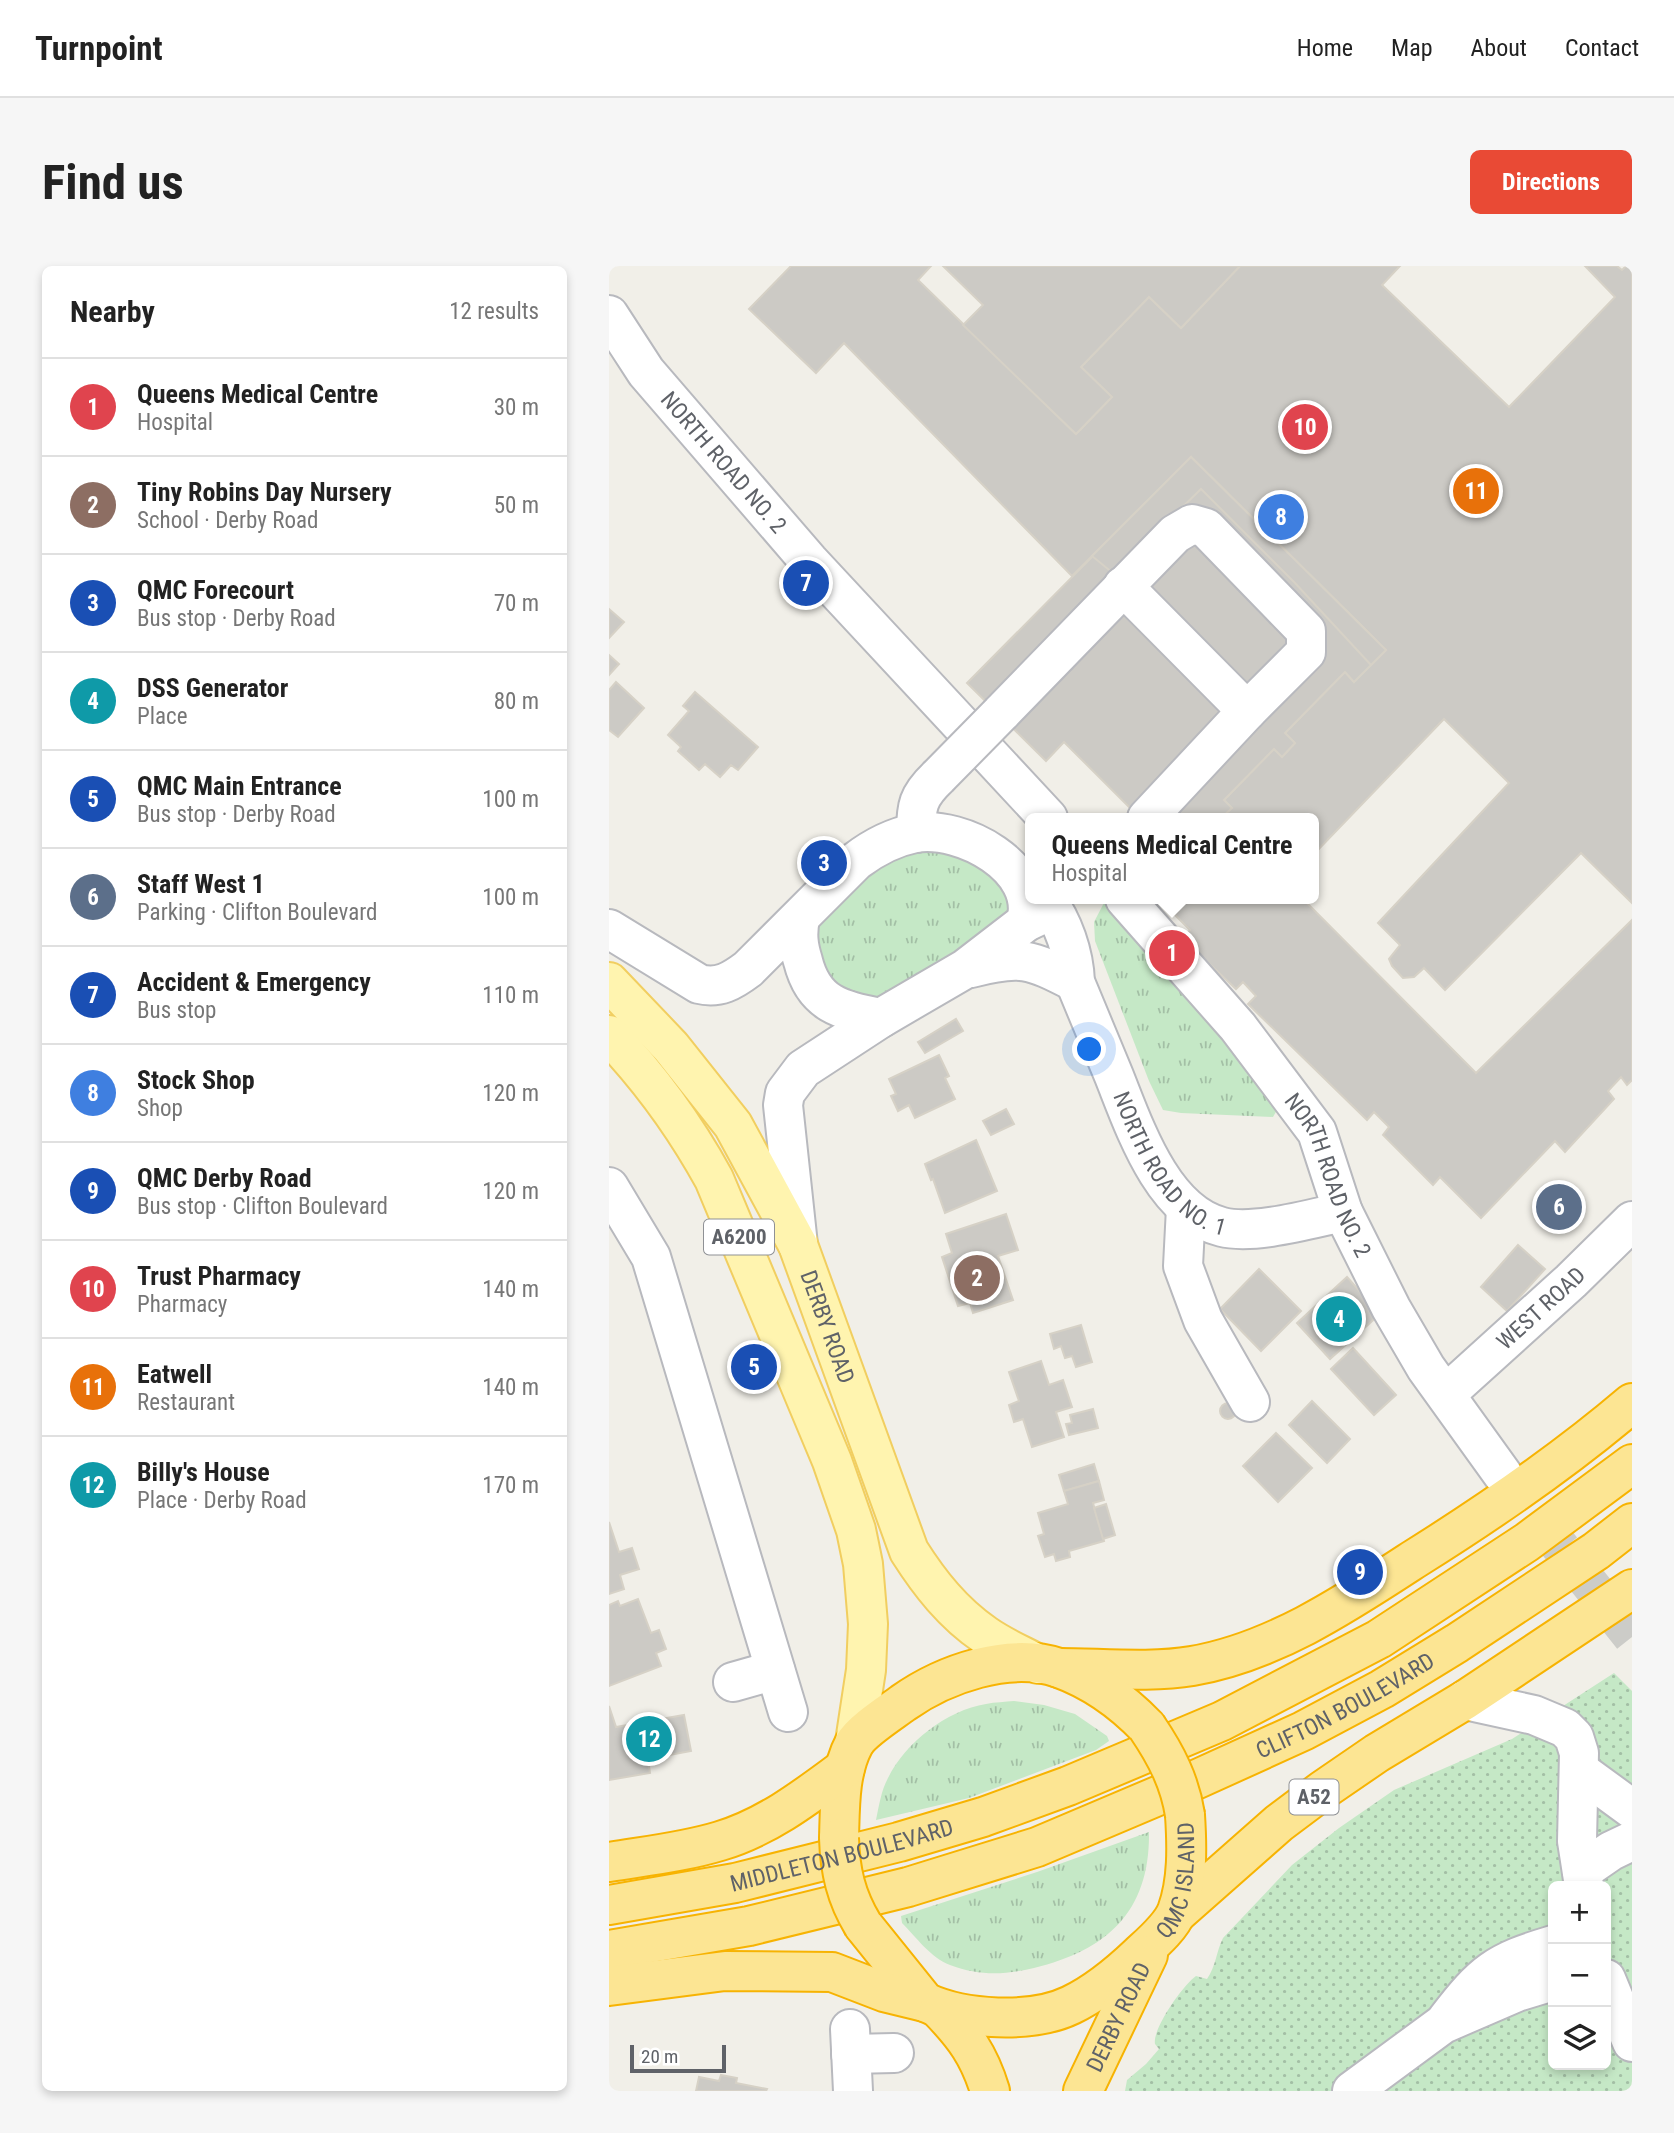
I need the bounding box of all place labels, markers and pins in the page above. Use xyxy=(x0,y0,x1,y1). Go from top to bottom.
pin: 10 xyxy=(1282,401,1328,453)
pin: 11 xyxy=(1453,465,1499,517)
pin: 8 xyxy=(1258,491,1304,543)
pin: 7 xyxy=(783,557,829,609)
pin: 3 xyxy=(801,837,847,889)
pin: 1 xyxy=(1149,927,1195,979)
pin: 6 xyxy=(1536,1181,1582,1233)
pin: 2 xyxy=(954,1252,1000,1304)
pin: 4 xyxy=(1316,1293,1362,1345)
pin: 5 xyxy=(731,1341,777,1393)
pin: 9 xyxy=(1337,1546,1383,1598)
pin: 12 xyxy=(626,1713,672,1765)

